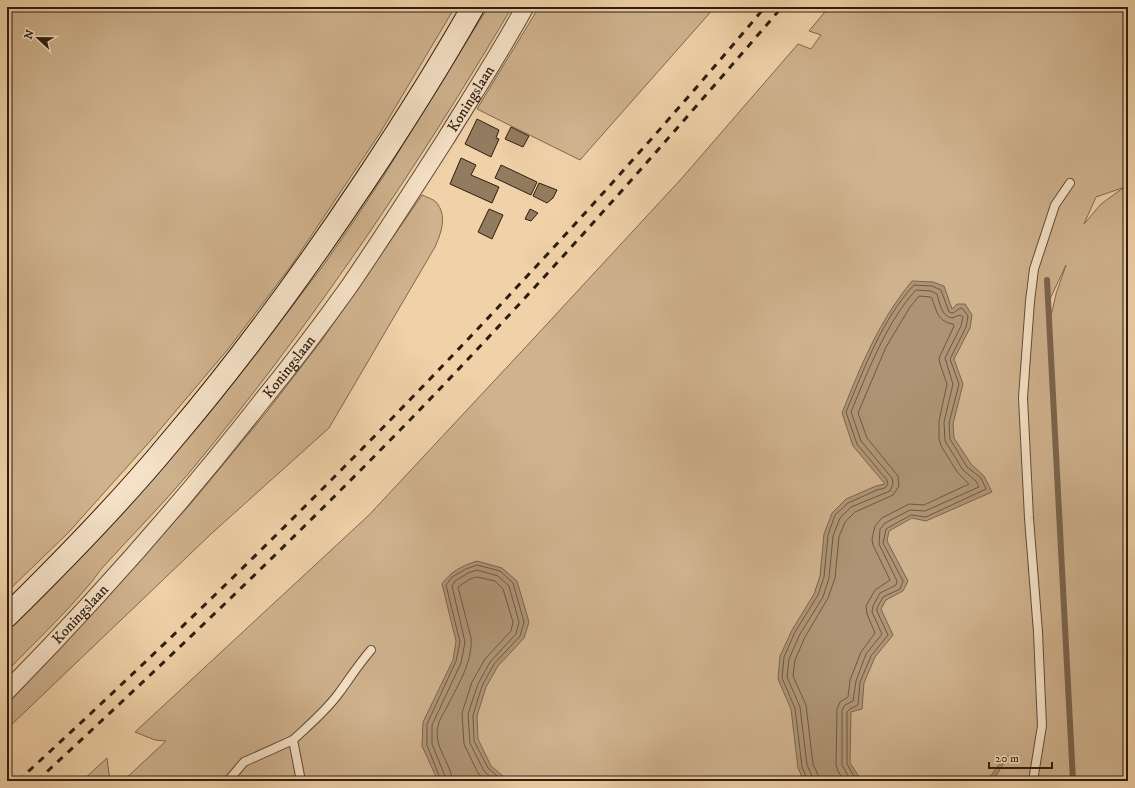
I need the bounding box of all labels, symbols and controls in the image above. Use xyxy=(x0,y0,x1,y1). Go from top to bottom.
north arrow xyxy=(18,18,58,58)
text: N xyxy=(21,28,38,41)
street label: Koningslaan xyxy=(443,62,498,135)
street label: Koningslaan xyxy=(258,331,319,402)
street label: Koningslaan xyxy=(48,580,112,648)
scale bar xyxy=(989,744,1052,770)
text: 20 m xyxy=(995,751,1019,766)

